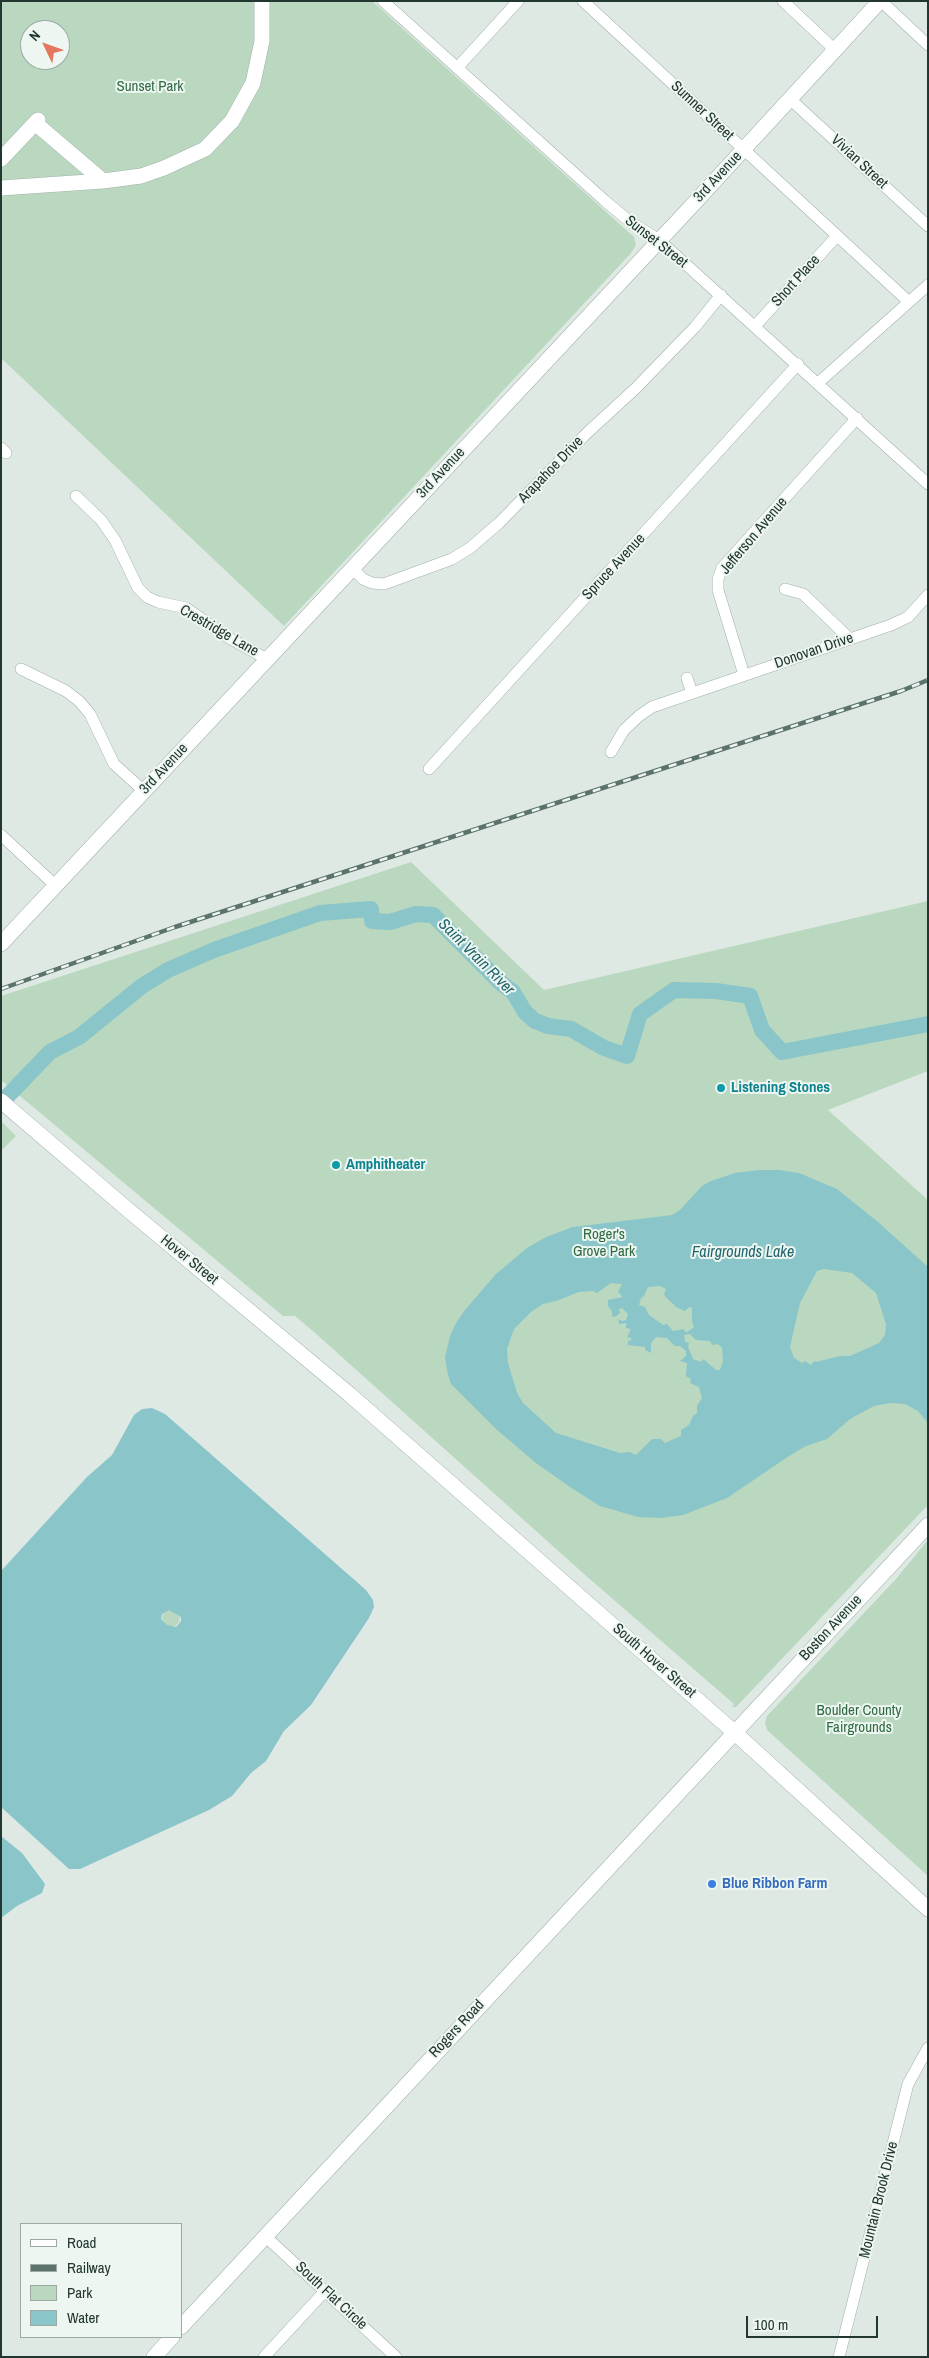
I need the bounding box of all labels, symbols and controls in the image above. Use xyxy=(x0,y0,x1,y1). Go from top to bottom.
north arrow xyxy=(20,20,70,70)
text: N xyxy=(25,27,44,45)
street label: Sumner Street xyxy=(667,77,737,145)
park label: Sunset Park xyxy=(116,78,184,96)
street label: Vivian Street xyxy=(827,131,891,193)
street label: 3rd Avenue xyxy=(690,148,746,206)
street label: Sunset Street xyxy=(621,212,691,272)
street label: Short Place xyxy=(768,251,824,311)
street label: Arapahoe Drive xyxy=(515,433,587,507)
street label: 3rd Avenue xyxy=(413,444,469,502)
street label: Jefferson Avenue xyxy=(716,494,792,578)
street label: Spruce Avenue xyxy=(579,530,649,604)
street label: Crestridge Lane xyxy=(176,601,262,661)
street label: Donovan Drive xyxy=(772,629,856,673)
street label: 3rd Avenue xyxy=(136,740,192,798)
water label: Saint Vrain River xyxy=(434,915,518,999)
place label: Listening Stones xyxy=(731,1079,830,1097)
marker: Listening Stones xyxy=(715,1082,727,1094)
place label: Amphitheater xyxy=(346,1156,425,1174)
marker: Amphitheater xyxy=(330,1159,342,1171)
park label: Roger's Grove Park xyxy=(573,1226,635,1261)
street label: Hover Street xyxy=(157,1231,221,1289)
water label: Fairgrounds Lake xyxy=(692,1243,794,1263)
street label: Boston Avenue xyxy=(796,1591,866,1665)
street label: South Hover Street xyxy=(609,1620,699,1702)
park label: Boulder County Fairgrounds xyxy=(817,1702,901,1737)
place label: Blue Ribbon Farm xyxy=(722,1875,827,1893)
marker: Blue Ribbon Farm xyxy=(706,1878,718,1890)
street label: Rogers Road xyxy=(426,1996,488,2062)
street label: Mountain Brook Drive xyxy=(856,2140,902,2260)
legend xyxy=(20,2223,182,2338)
text: Road xyxy=(67,2232,96,2253)
text: Railway xyxy=(67,2257,111,2278)
street label: South Flat Circle xyxy=(291,2258,371,2334)
text: Park xyxy=(67,2282,92,2303)
scale bar xyxy=(749,2306,882,2338)
text: Water xyxy=(67,2307,99,2328)
text: 100 m xyxy=(754,2314,788,2335)

